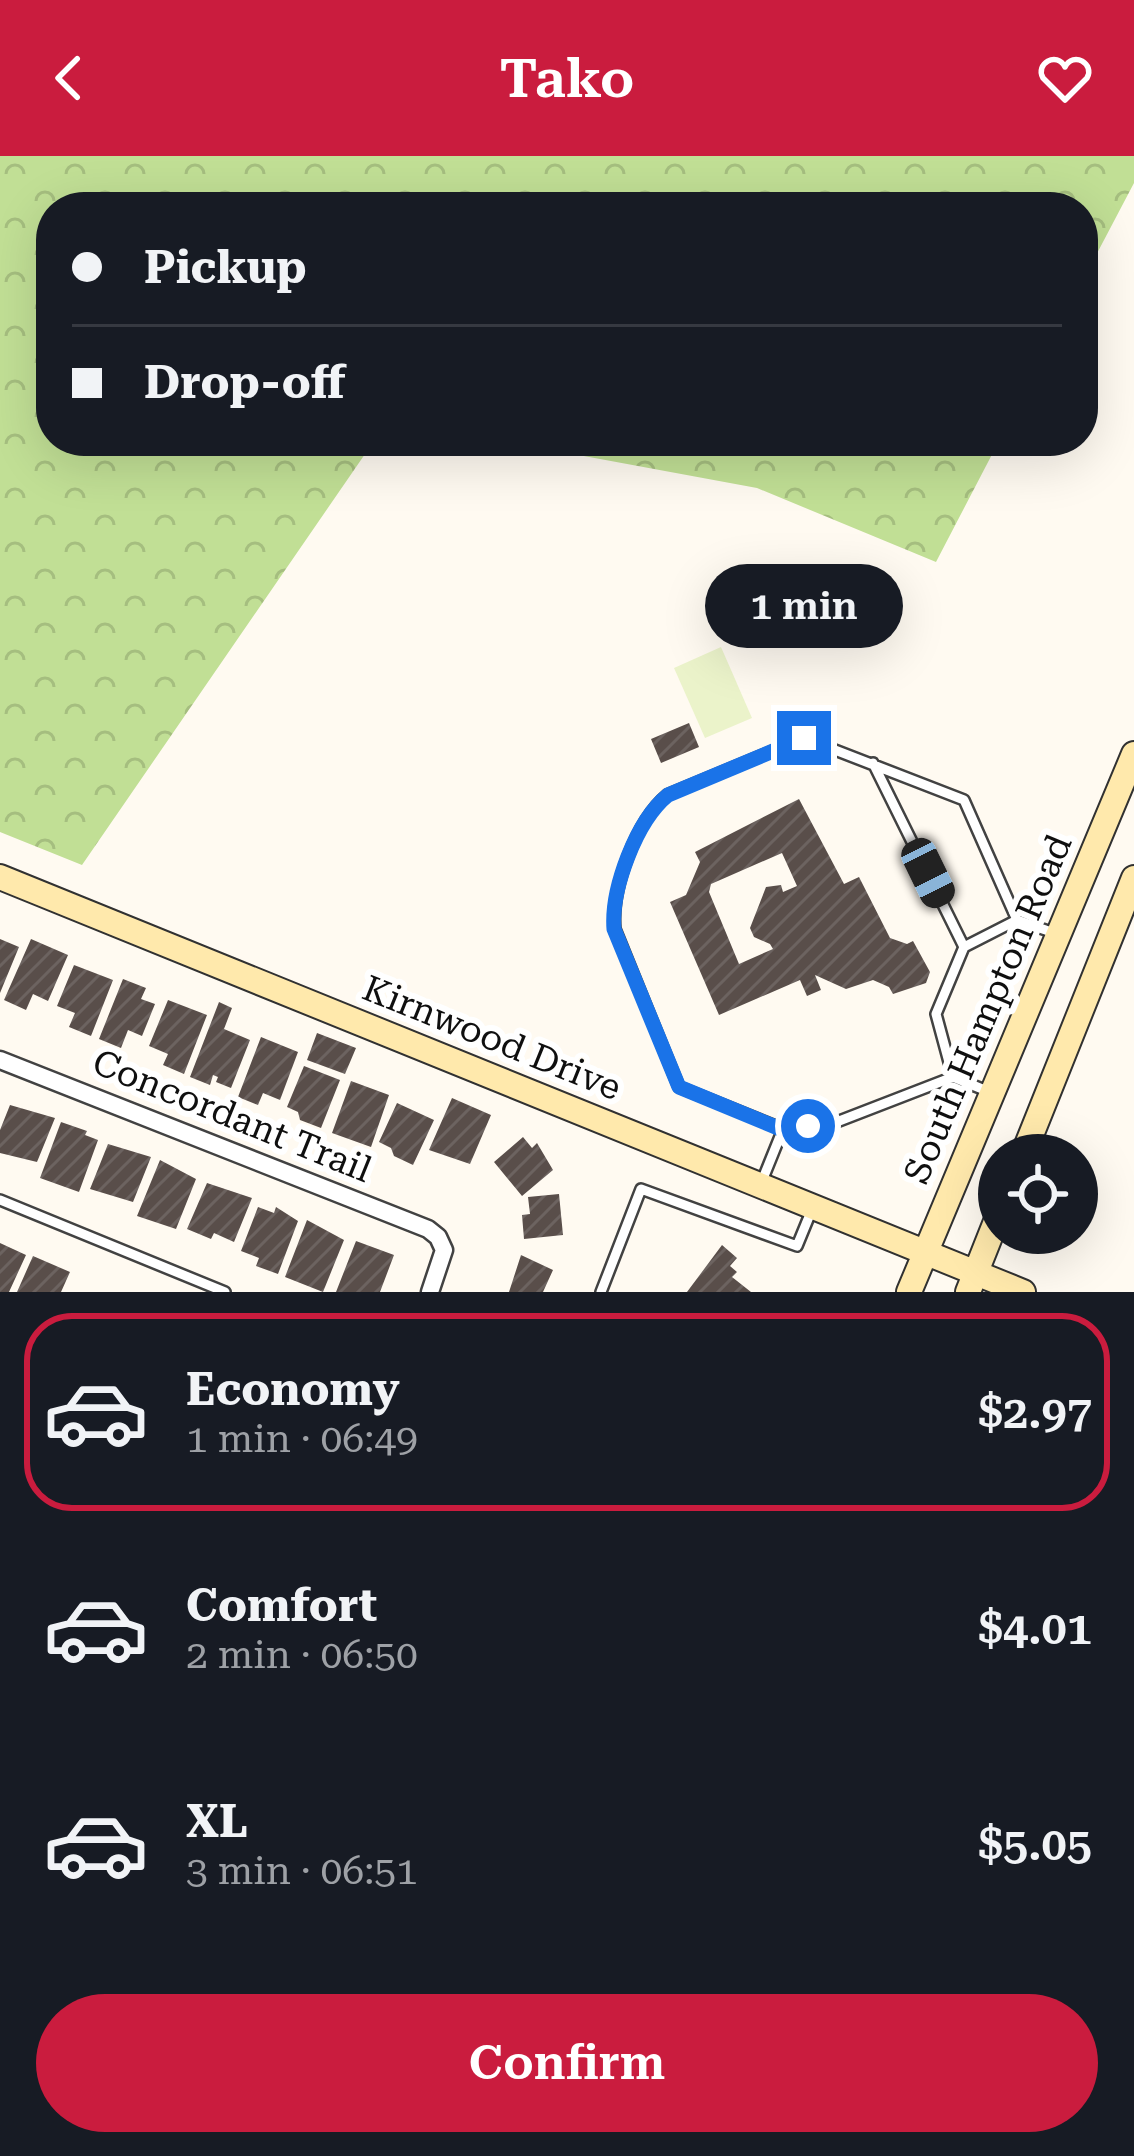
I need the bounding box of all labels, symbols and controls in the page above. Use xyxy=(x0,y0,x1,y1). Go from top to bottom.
icon: back xyxy=(36,45,102,111)
icon: heart xyxy=(1032,45,1098,111)
text: Tako xyxy=(500,47,634,110)
text: Pickup xyxy=(144,241,307,294)
text: Drop-off xyxy=(144,356,345,409)
callout: 1 min xyxy=(705,564,903,648)
text: 1 min xyxy=(750,583,858,629)
route end xyxy=(777,711,831,765)
street label: South Hampton Road xyxy=(895,828,1081,1190)
car xyxy=(896,833,960,913)
street label: Kirnwood Drive xyxy=(357,967,627,1109)
street label: Concordant Trail xyxy=(87,1041,377,1191)
route start xyxy=(781,1099,835,1153)
map controls xyxy=(978,1134,1098,1254)
button: locate xyxy=(978,1134,1098,1254)
icon: car xyxy=(42,1358,150,1466)
text: Economy xyxy=(186,1363,400,1416)
text: $2.97 xyxy=(978,1386,1092,1439)
text: 1 min · 06:49 xyxy=(186,1416,418,1462)
icon: car xyxy=(42,1574,150,1682)
text: Comfort xyxy=(186,1579,377,1632)
text: $4.01 xyxy=(978,1602,1092,1655)
text: 2 min · 06:50 xyxy=(186,1632,418,1678)
icon: car xyxy=(42,1790,150,1898)
text: XL xyxy=(186,1795,248,1848)
text: $5.05 xyxy=(978,1818,1092,1871)
text: 3 min · 06:51 xyxy=(186,1848,418,1894)
button: Confirm xyxy=(36,1994,1098,2132)

